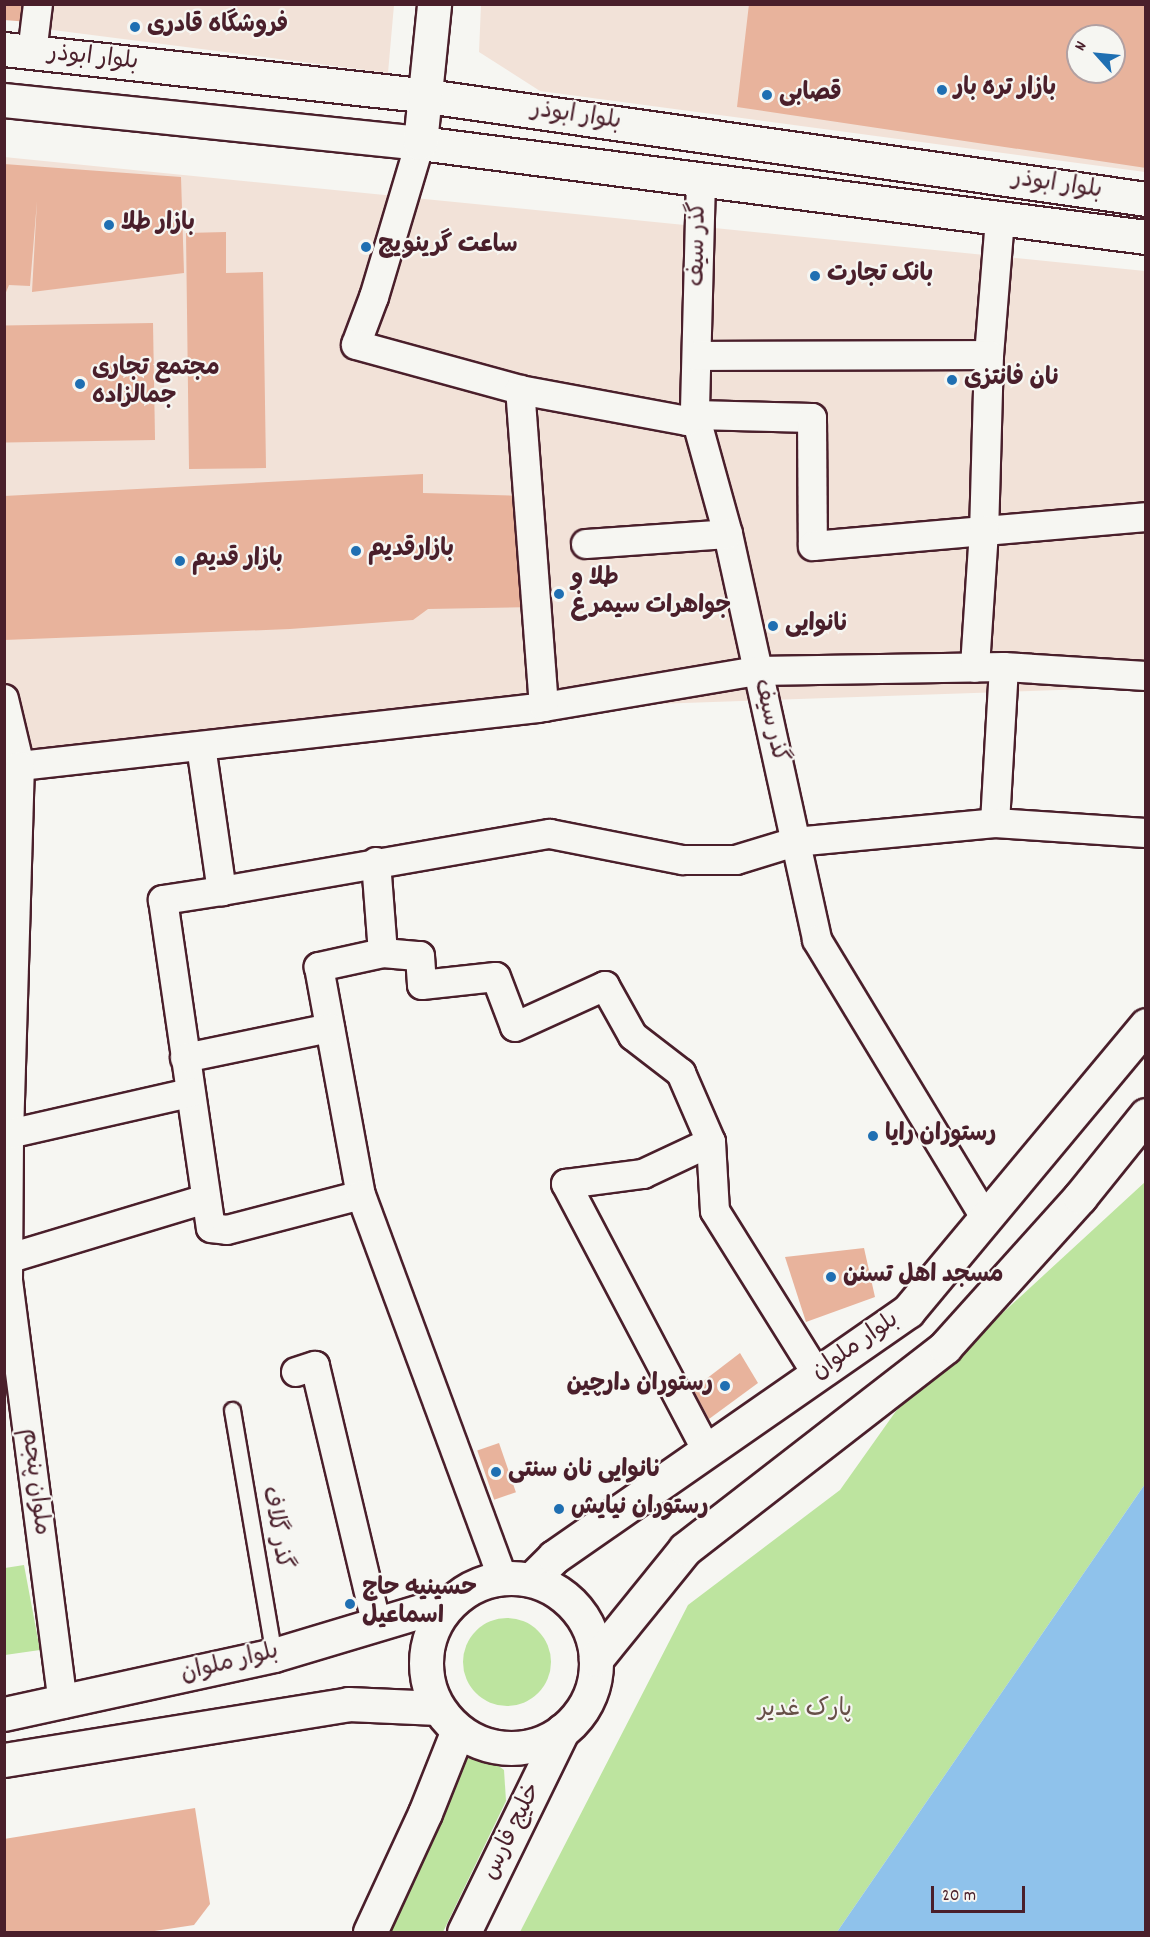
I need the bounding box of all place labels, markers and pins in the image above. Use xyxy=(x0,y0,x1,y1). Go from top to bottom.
place label: فروشگاه قادری xyxy=(147,13,288,41)
marker: فروشگاه قادری xyxy=(128,20,142,34)
place label: بازار تره بار xyxy=(954,76,1056,104)
place label: قصابی xyxy=(779,81,842,109)
marker: بازار تره بار xyxy=(935,83,949,97)
marker: قصابی xyxy=(760,88,774,102)
place label: بازار طلا xyxy=(121,211,195,239)
marker: بازار طلا xyxy=(102,218,116,232)
place label: ساعت گرینویچ xyxy=(378,233,518,261)
marker: ساعت گرینویچ xyxy=(359,240,373,254)
place label: بانک تجارت xyxy=(827,262,933,290)
marker: بانک تجارت xyxy=(808,269,822,283)
place label: مجتمع تجاری جمالزاده xyxy=(92,356,220,412)
place label: نان فانتزی xyxy=(964,366,1059,394)
marker: نان فانتزی xyxy=(945,373,959,387)
marker: مجتمع تجاری جمالزاده xyxy=(73,377,87,391)
place label: بازارقدیم xyxy=(368,537,454,565)
marker: بازارقدیم xyxy=(349,544,363,558)
place label: بازار قدیم xyxy=(192,547,283,575)
marker: بازار قدیم xyxy=(173,554,187,568)
place label: طلا و جواهرات سیمرغ xyxy=(571,566,731,622)
marker: طلا و جواهرات سیمرغ xyxy=(552,587,566,601)
place label: نانوایی xyxy=(785,612,849,640)
marker: نانوایی xyxy=(766,619,780,633)
place label: رستوران رایا xyxy=(885,1122,996,1150)
marker: رستوران رایا xyxy=(866,1129,880,1143)
place label: مسجد اهل تسنن xyxy=(843,1263,1004,1291)
marker: مسجد اهل تسنن xyxy=(824,1270,838,1284)
place label: رستوران دارچین xyxy=(567,1372,713,1400)
marker: رستوران دارچین xyxy=(718,1379,732,1393)
place label: نانوایی نان سنتی xyxy=(508,1458,662,1486)
marker: نانوایی نان سنتی xyxy=(489,1465,503,1479)
place label: رستوران نیایش xyxy=(571,1495,708,1523)
marker: رستوران نیایش xyxy=(552,1502,566,1516)
place label: حسینیه حاج اسماعیل xyxy=(362,1576,477,1632)
marker: حسینیه حاج اسماعیل xyxy=(343,1597,357,1611)

